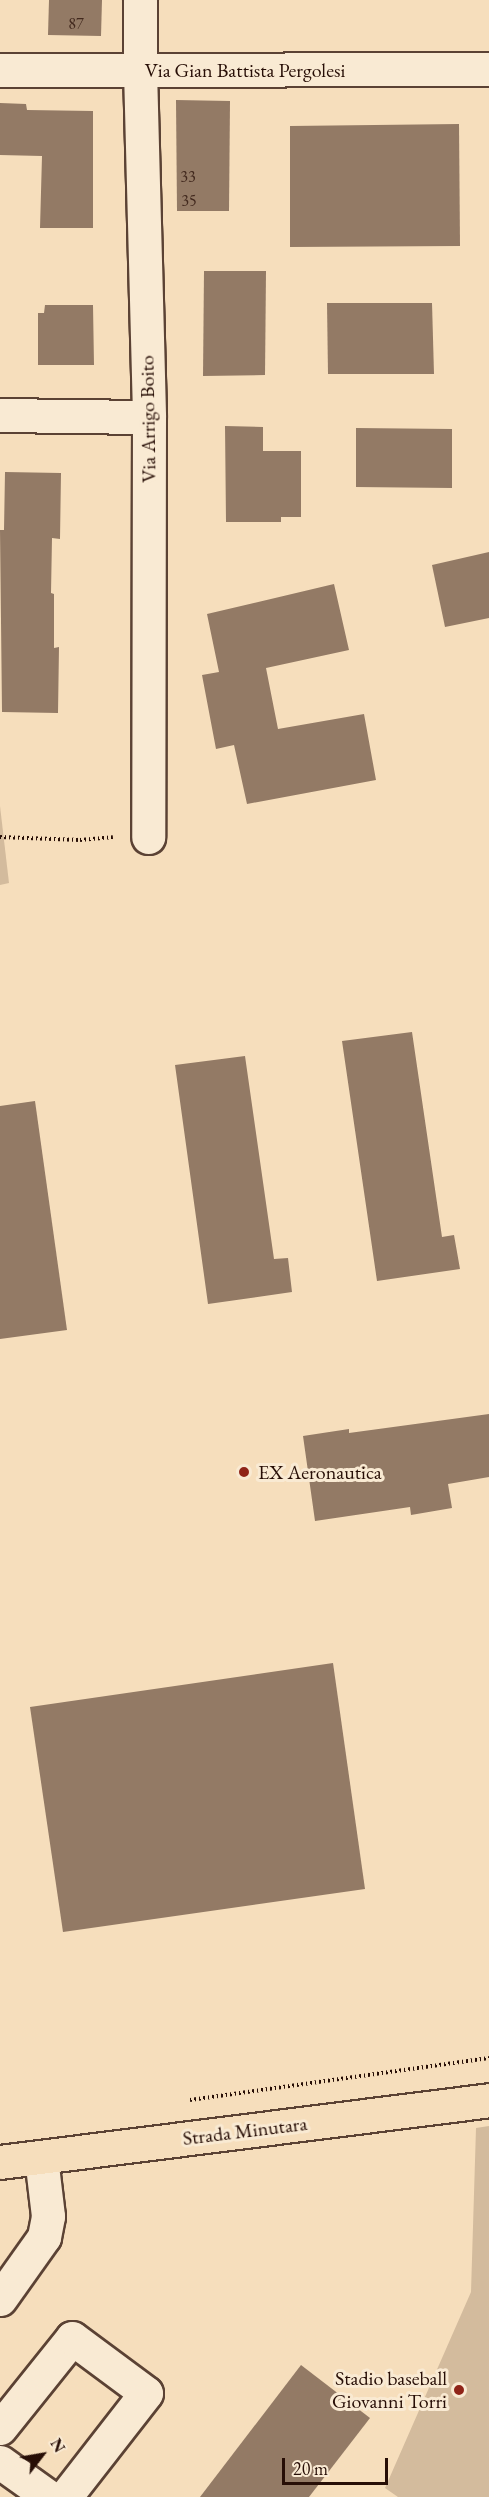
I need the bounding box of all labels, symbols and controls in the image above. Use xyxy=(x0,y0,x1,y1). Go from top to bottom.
house number: 87 xyxy=(68,14,84,34)
street label: Via Gian Battista Pergolesi xyxy=(145,58,345,82)
house number: 33 xyxy=(180,167,196,187)
house number: 35 xyxy=(181,191,197,211)
street label: Via Arrigo Boito xyxy=(135,355,161,483)
place label: EX Aeronautica xyxy=(258,1460,382,1484)
marker: EX Aeronautica xyxy=(235,1463,253,1481)
street label: Strada Minutara xyxy=(181,2111,309,2151)
place label: Stadio baseball Giovanni Torri xyxy=(332,2366,447,2413)
marker: Stadio baseball Giovanni Torri xyxy=(452,2383,466,2397)
north arrow xyxy=(12,2425,72,2485)
text: N xyxy=(46,2435,70,2456)
scale bar xyxy=(285,2446,392,2484)
text: 20 m xyxy=(293,2457,328,2480)

